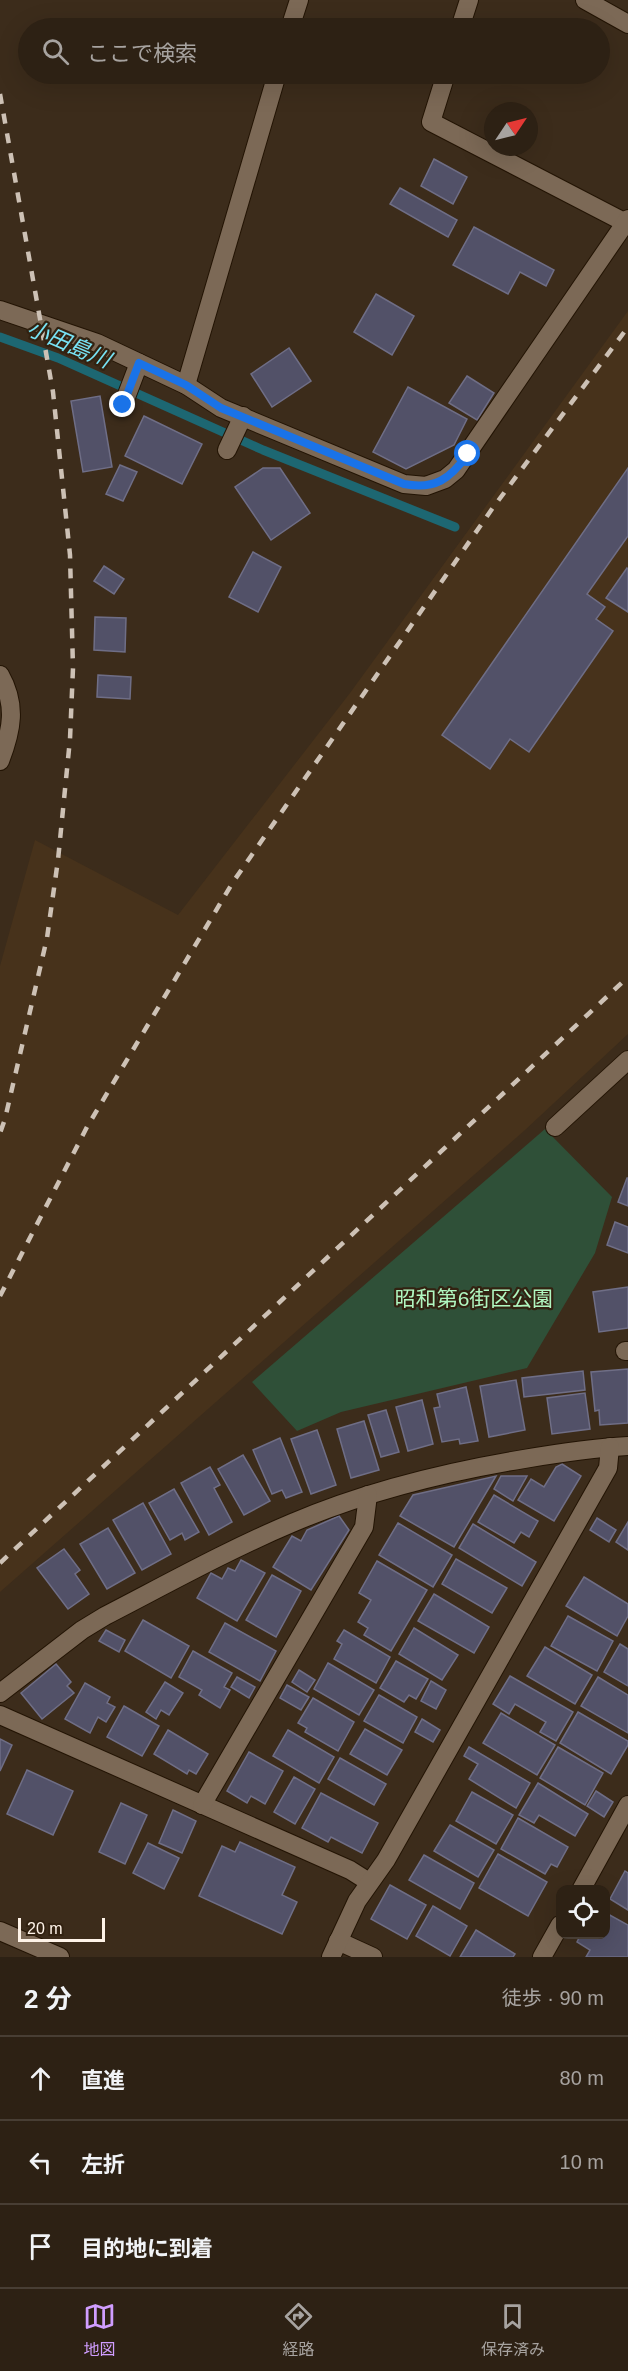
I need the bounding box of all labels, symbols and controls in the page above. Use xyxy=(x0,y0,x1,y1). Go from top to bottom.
search box xyxy=(18,18,610,84)
icon: search xyxy=(39,35,72,68)
text: ここで検索 xyxy=(87,41,197,66)
north arrow xyxy=(484,102,538,156)
water label: 小田島川 xyxy=(24,315,116,373)
route end xyxy=(109,391,135,417)
route start xyxy=(454,440,480,466)
park label: 昭和第6街区公園 xyxy=(395,1287,553,1310)
map controls xyxy=(556,1885,610,1939)
button: locate xyxy=(556,1885,610,1939)
scale bar xyxy=(18,1915,105,1942)
text: 20 m xyxy=(27,1920,63,1937)
text: 2 分 xyxy=(24,1984,72,2014)
text: 徒歩 · 90 m xyxy=(502,1987,604,2009)
icon: ahead xyxy=(24,2062,57,2095)
text: 80 m xyxy=(560,2067,604,2089)
text: 直進 xyxy=(81,2068,125,2093)
icon: left xyxy=(24,2146,57,2179)
text: 10 m xyxy=(560,2151,604,2173)
text: 左折 xyxy=(81,2152,125,2177)
icon: arrive xyxy=(24,2230,57,2263)
text: 目的地に到着 xyxy=(81,2236,213,2261)
tab: 地図 xyxy=(83,2300,116,2360)
tab: 経路 xyxy=(282,2300,315,2360)
tab: 保存済み xyxy=(481,2300,545,2360)

